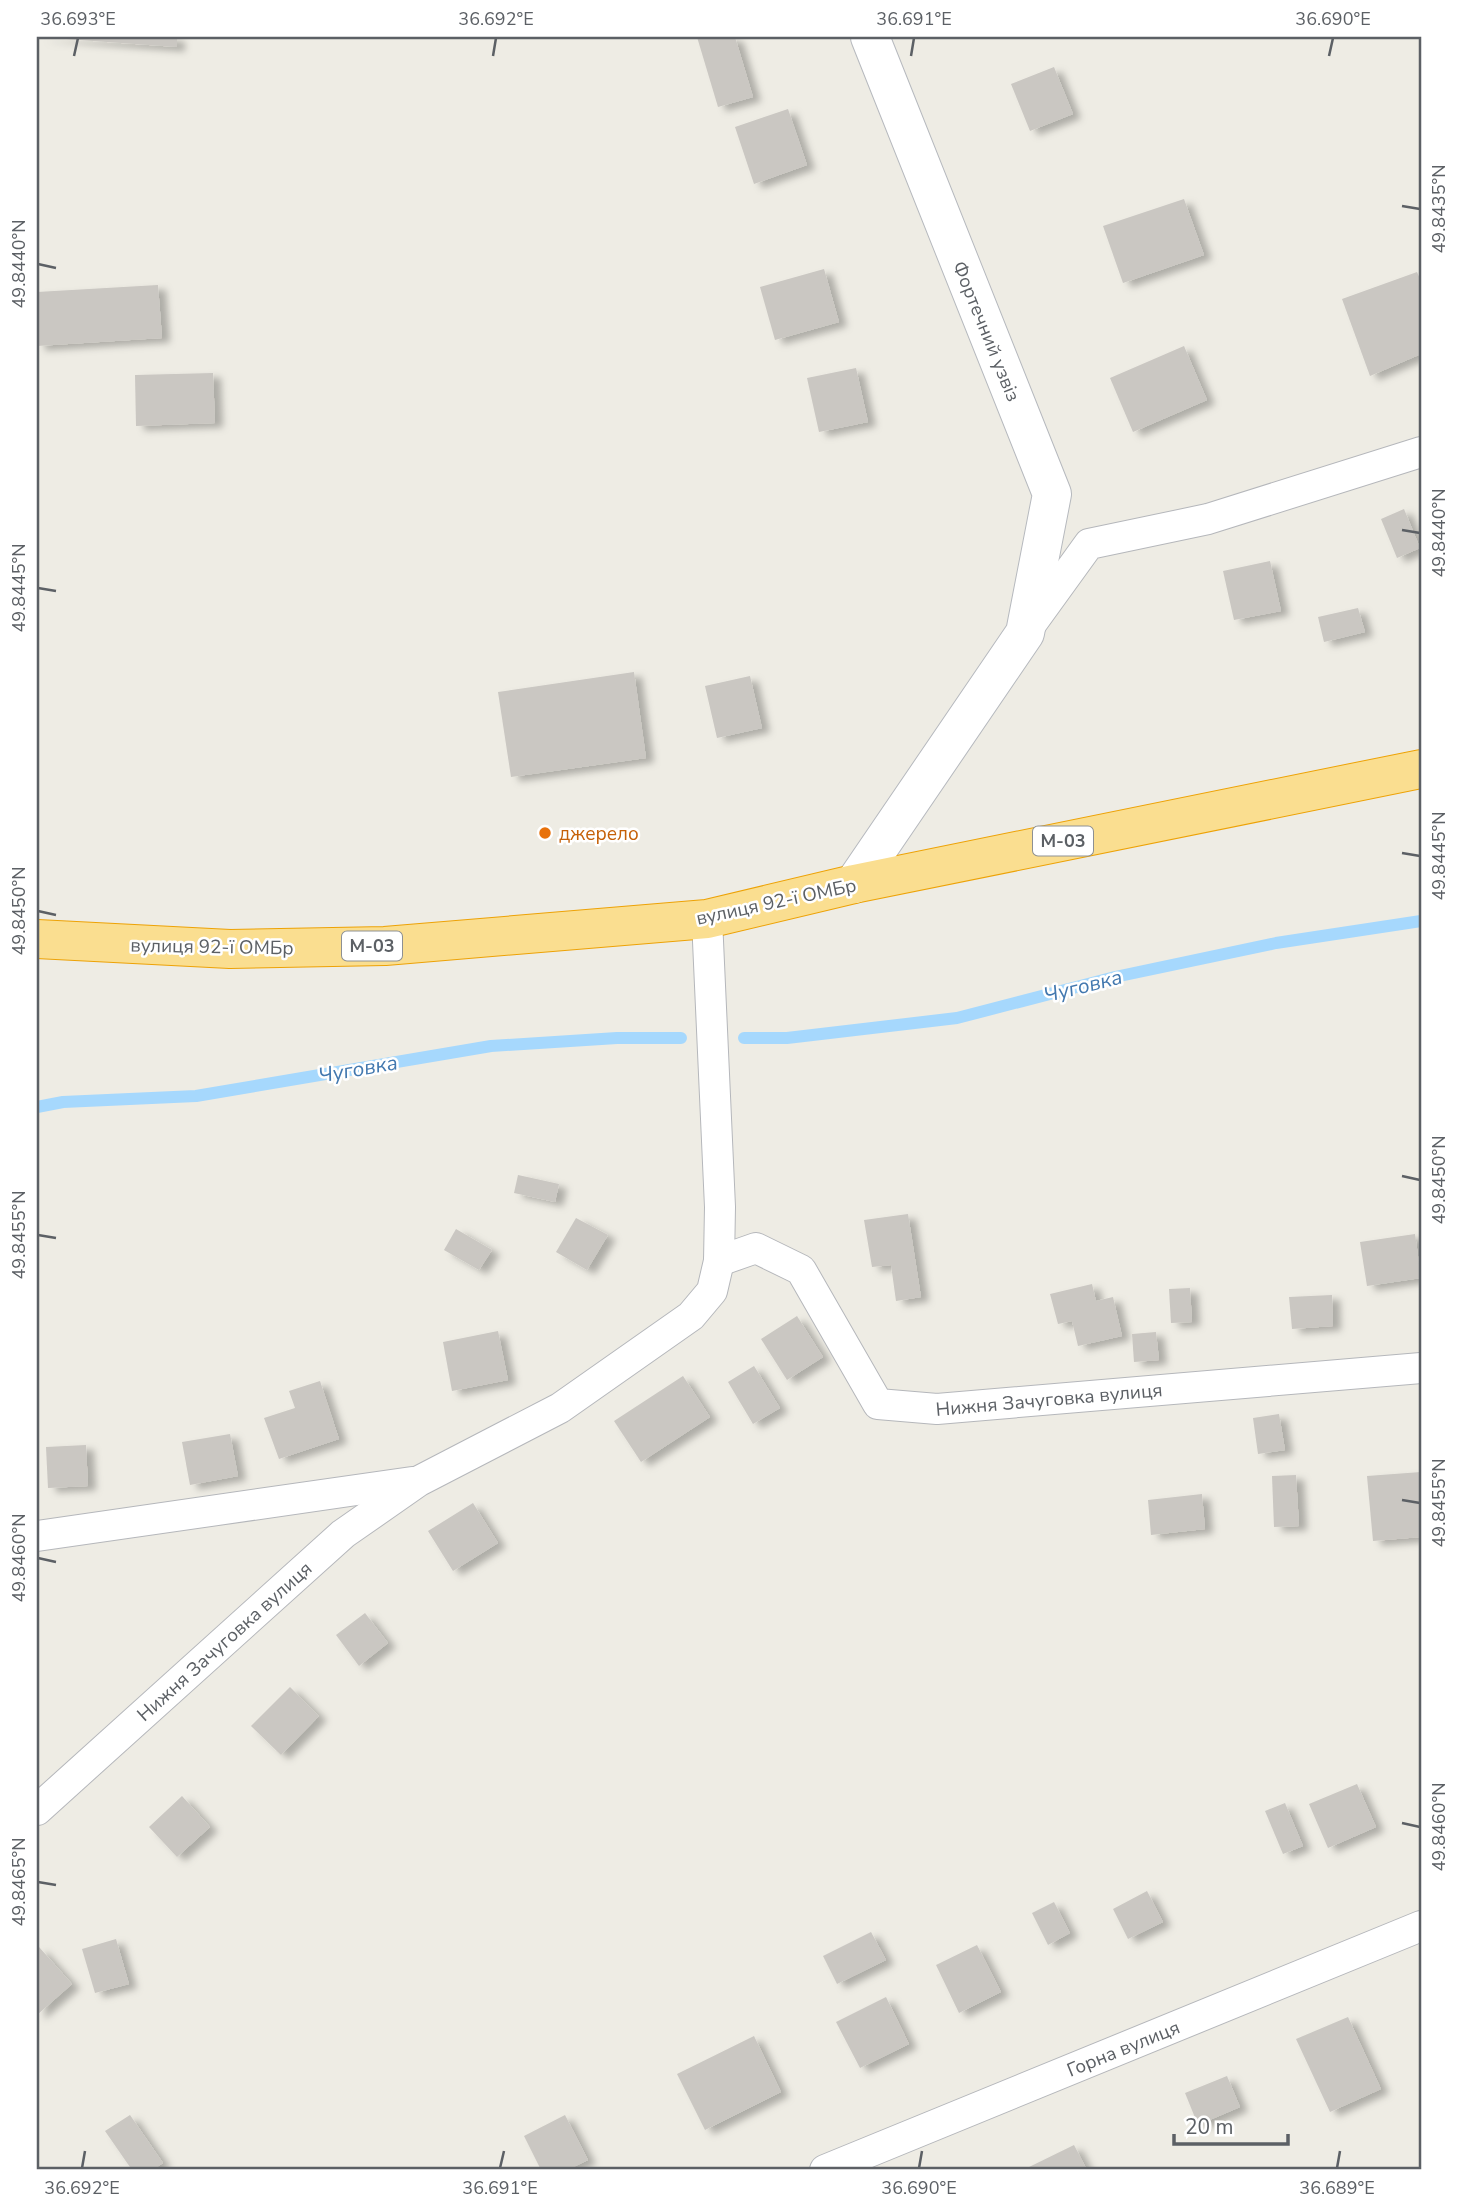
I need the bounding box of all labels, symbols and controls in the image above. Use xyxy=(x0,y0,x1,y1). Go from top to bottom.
text: 36.693°E xyxy=(40,7,116,31)
text: 36.692°E xyxy=(458,7,534,31)
text: 36.691°E xyxy=(876,7,952,31)
text: 36.690°E xyxy=(1295,7,1371,31)
text: 49.8435°N xyxy=(1427,165,1451,253)
text: 49.8440°N xyxy=(7,220,31,308)
street label: Фортечний узвіз xyxy=(946,257,1026,405)
text: 49.8440°N xyxy=(1427,489,1451,577)
text: 49.8445°N xyxy=(7,544,31,632)
text: 49.8445°N xyxy=(1427,812,1451,900)
place label: джерело xyxy=(559,821,639,847)
marker: джерело xyxy=(537,825,553,841)
road number: М-03 xyxy=(1033,826,1093,856)
text: 49.8450°N xyxy=(7,867,31,955)
street label: вулиця 92-ї ОМБр xyxy=(694,872,859,932)
road number: М-03 xyxy=(342,931,402,960)
street label: вулиця 92-ї ОМБр xyxy=(130,933,294,961)
water label: Чуговка xyxy=(1041,963,1125,1009)
water label: Чуговка xyxy=(316,1048,400,1090)
text: 49.8450°N xyxy=(1427,1136,1451,1224)
text: 49.8455°N xyxy=(7,1191,31,1279)
street label: Нижня Зачуговка вулиця xyxy=(935,1377,1164,1423)
text: 49.8455°N xyxy=(1427,1459,1451,1547)
text: 49.8460°N xyxy=(7,1514,31,1602)
street label: Нижня Зачуговка вулиця xyxy=(131,1556,318,1728)
text: 49.8460°N xyxy=(1427,1783,1451,1871)
text: 49.8465°N xyxy=(7,1838,31,1926)
street label: Горна вулиця xyxy=(1063,2014,1184,2083)
scale bar xyxy=(1174,2102,1288,2146)
text: 20 m xyxy=(1185,2113,1234,2141)
text: 36.692°E xyxy=(44,2176,120,2200)
text: 36.691°E xyxy=(462,2176,538,2200)
text: 36.690°E xyxy=(881,2176,957,2200)
text: 36.689°E xyxy=(1299,2176,1375,2200)

